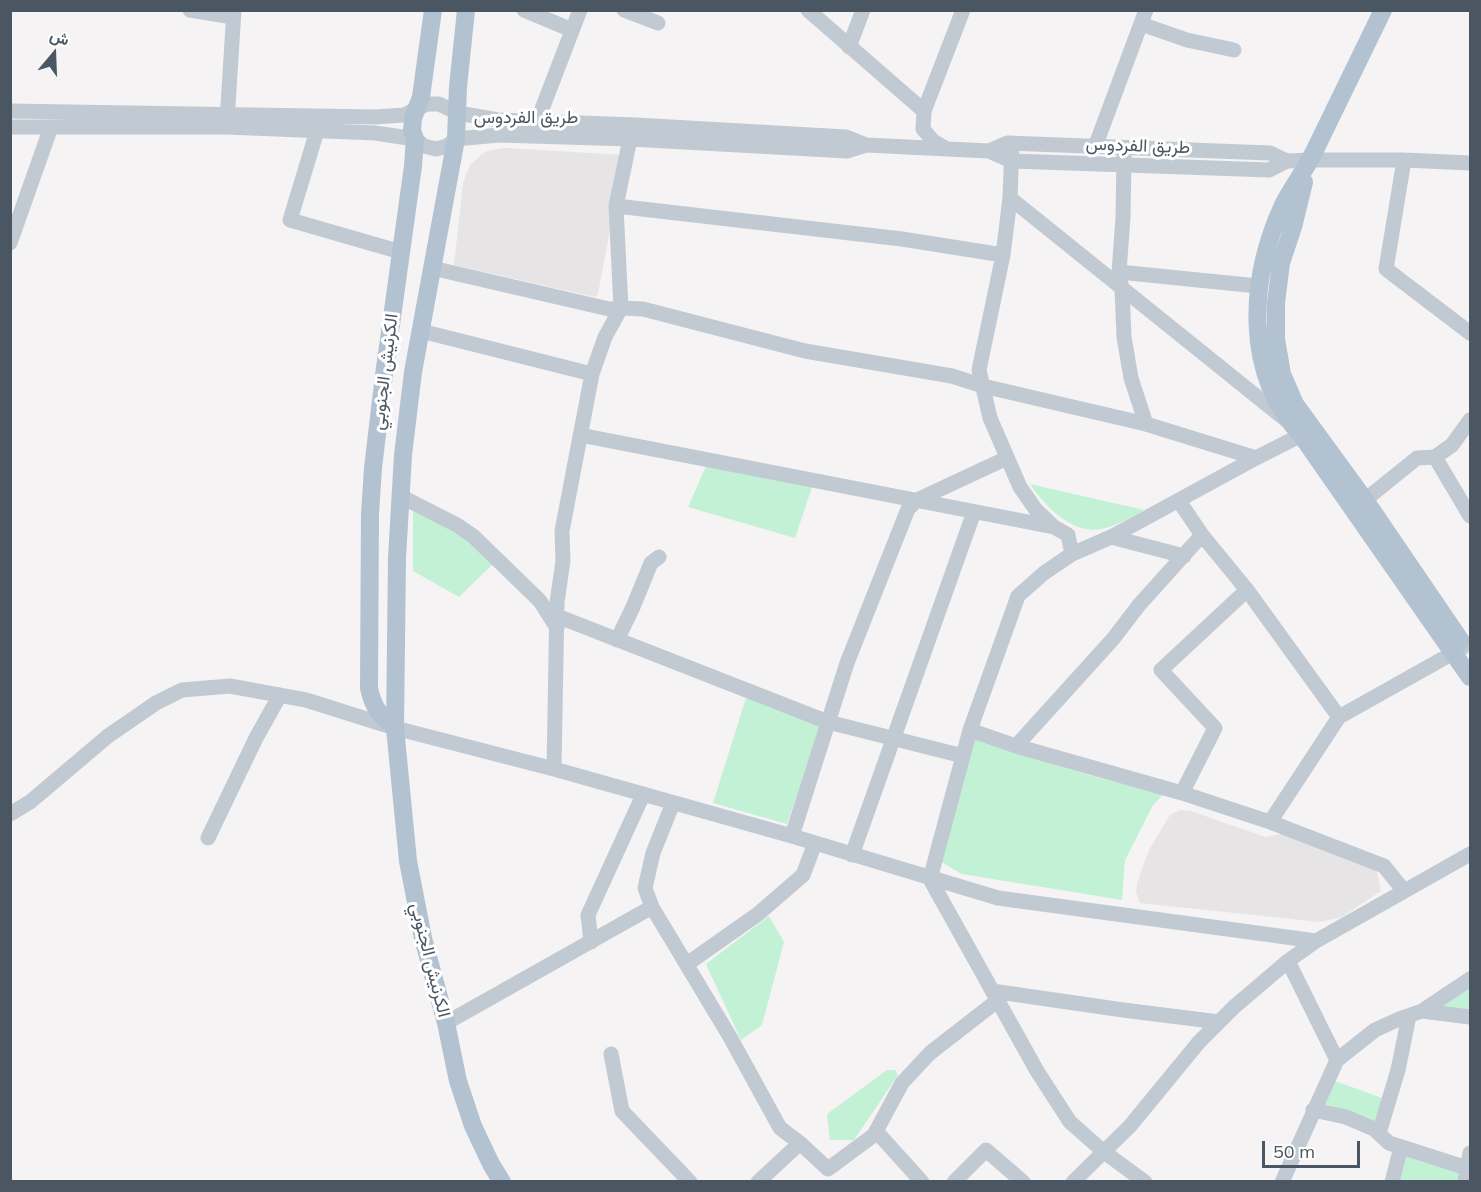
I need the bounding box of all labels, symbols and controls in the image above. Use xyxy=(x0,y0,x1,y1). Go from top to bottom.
north arrow xyxy=(24,24,84,84)
text: ش xyxy=(48,24,72,50)
street label: طريق الفردوس xyxy=(474,107,578,129)
street label: طريق الفردوس xyxy=(1085,133,1191,159)
street label: الكرنيش الجنوبي xyxy=(367,312,403,432)
street label: الكرنيش الجنوبي xyxy=(405,900,455,1020)
scale bar xyxy=(1265,1129,1362,1167)
text: 50 m xyxy=(1273,1140,1315,1163)

